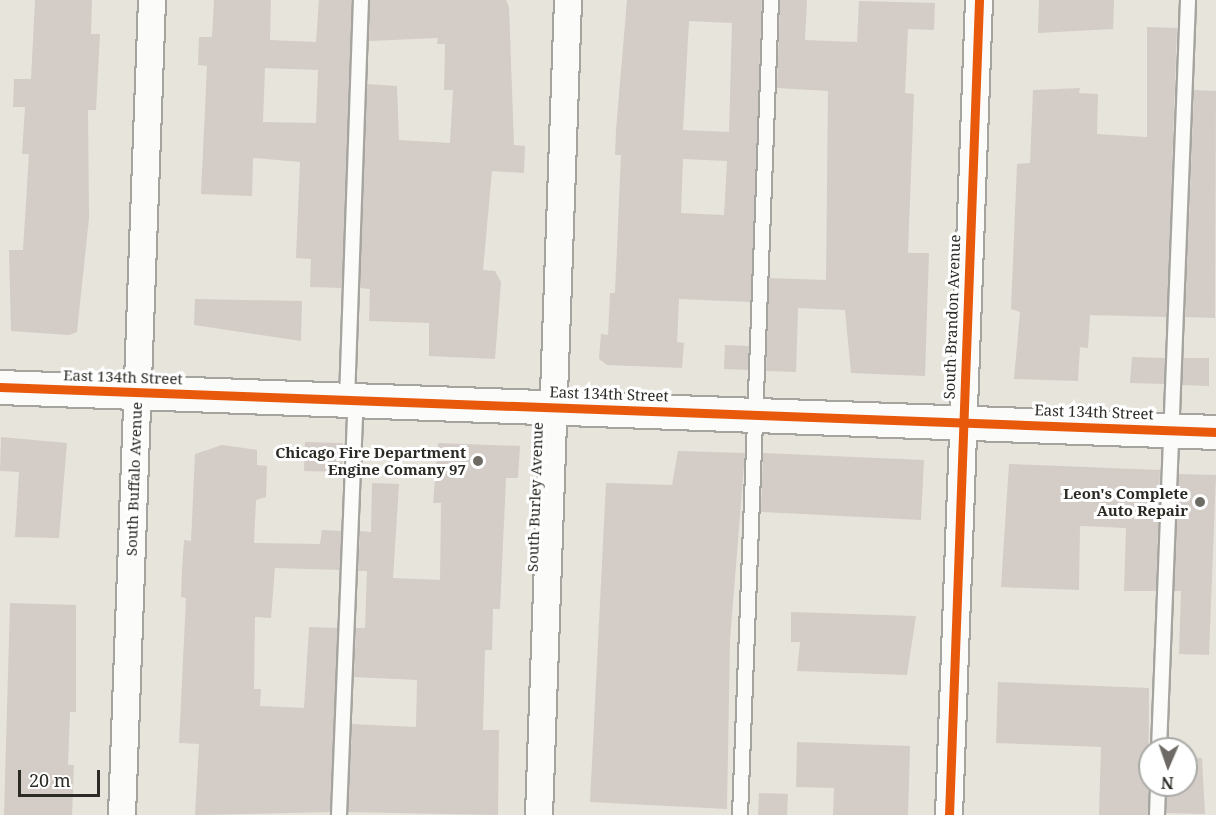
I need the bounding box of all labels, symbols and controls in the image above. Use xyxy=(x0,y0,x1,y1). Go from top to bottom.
street label: South Brandon Avenue xyxy=(940,234,964,400)
street label: East 134th Street xyxy=(63,366,183,388)
street label: East 134th Street xyxy=(549,383,669,405)
street label: East 134th Street xyxy=(1034,401,1154,423)
street label: South Buffalo Avenue xyxy=(122,402,146,556)
street label: South Burley Avenue xyxy=(523,422,547,572)
place label: Chicago Fire Department Engine Comany 97 xyxy=(275,443,466,478)
marker: Chicago Fire Department Engine Comany 97 xyxy=(471,454,485,468)
place label: Leon's Complete Auto Repair xyxy=(1063,484,1188,519)
marker: Leon's Complete Auto Repair xyxy=(1193,495,1207,509)
north arrow xyxy=(1138,737,1198,797)
scale bar xyxy=(21,758,104,796)
text: 20 m xyxy=(29,768,71,792)
text: N xyxy=(1161,772,1174,794)

